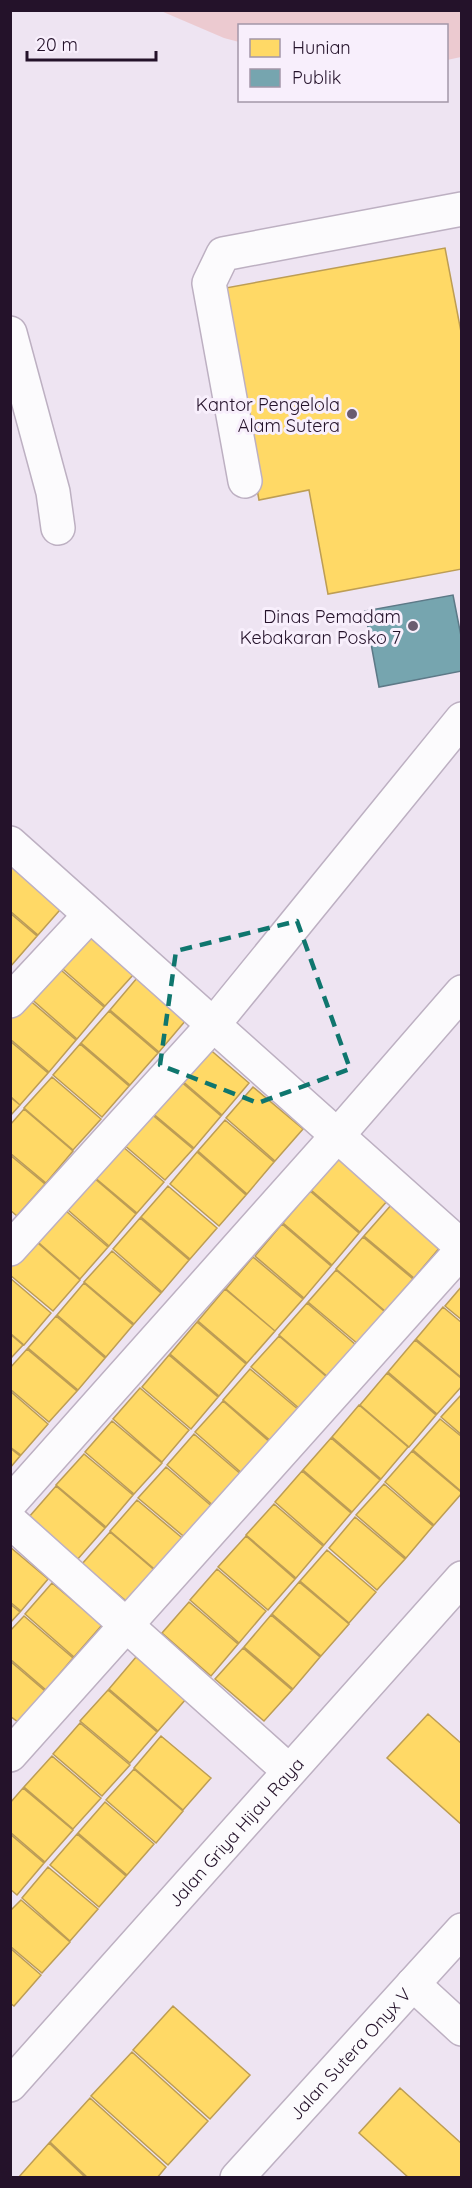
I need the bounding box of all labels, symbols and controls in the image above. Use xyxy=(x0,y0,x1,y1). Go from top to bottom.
scale bar xyxy=(27,24,156,62)
legend xyxy=(238,24,448,102)
text: 20 m xyxy=(36,33,78,56)
text: Hunian xyxy=(292,36,351,59)
text: Publik xyxy=(292,66,341,89)
place label: Kantor Pengelola Alam Sutera xyxy=(196,393,340,437)
marker: Kantor Pengelola Alam Sutera xyxy=(345,407,359,421)
place label: Dinas Pemadam Kebakaran Posko 7 xyxy=(240,605,401,649)
marker: Dinas Pemadam Kebakaran Posko 7 xyxy=(406,619,420,633)
street label: Jalan Griya Hijau Raya xyxy=(163,1752,308,1912)
street label: Jalan Sutera Onyx V xyxy=(284,1983,416,2125)

